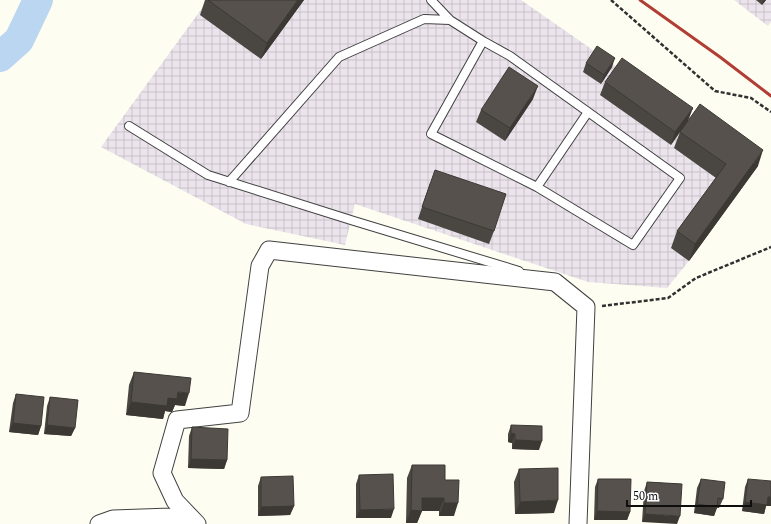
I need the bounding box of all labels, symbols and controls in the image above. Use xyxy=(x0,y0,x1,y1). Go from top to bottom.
scale bar xyxy=(627,482,751,508)
text: 50 m xyxy=(633,487,658,506)

